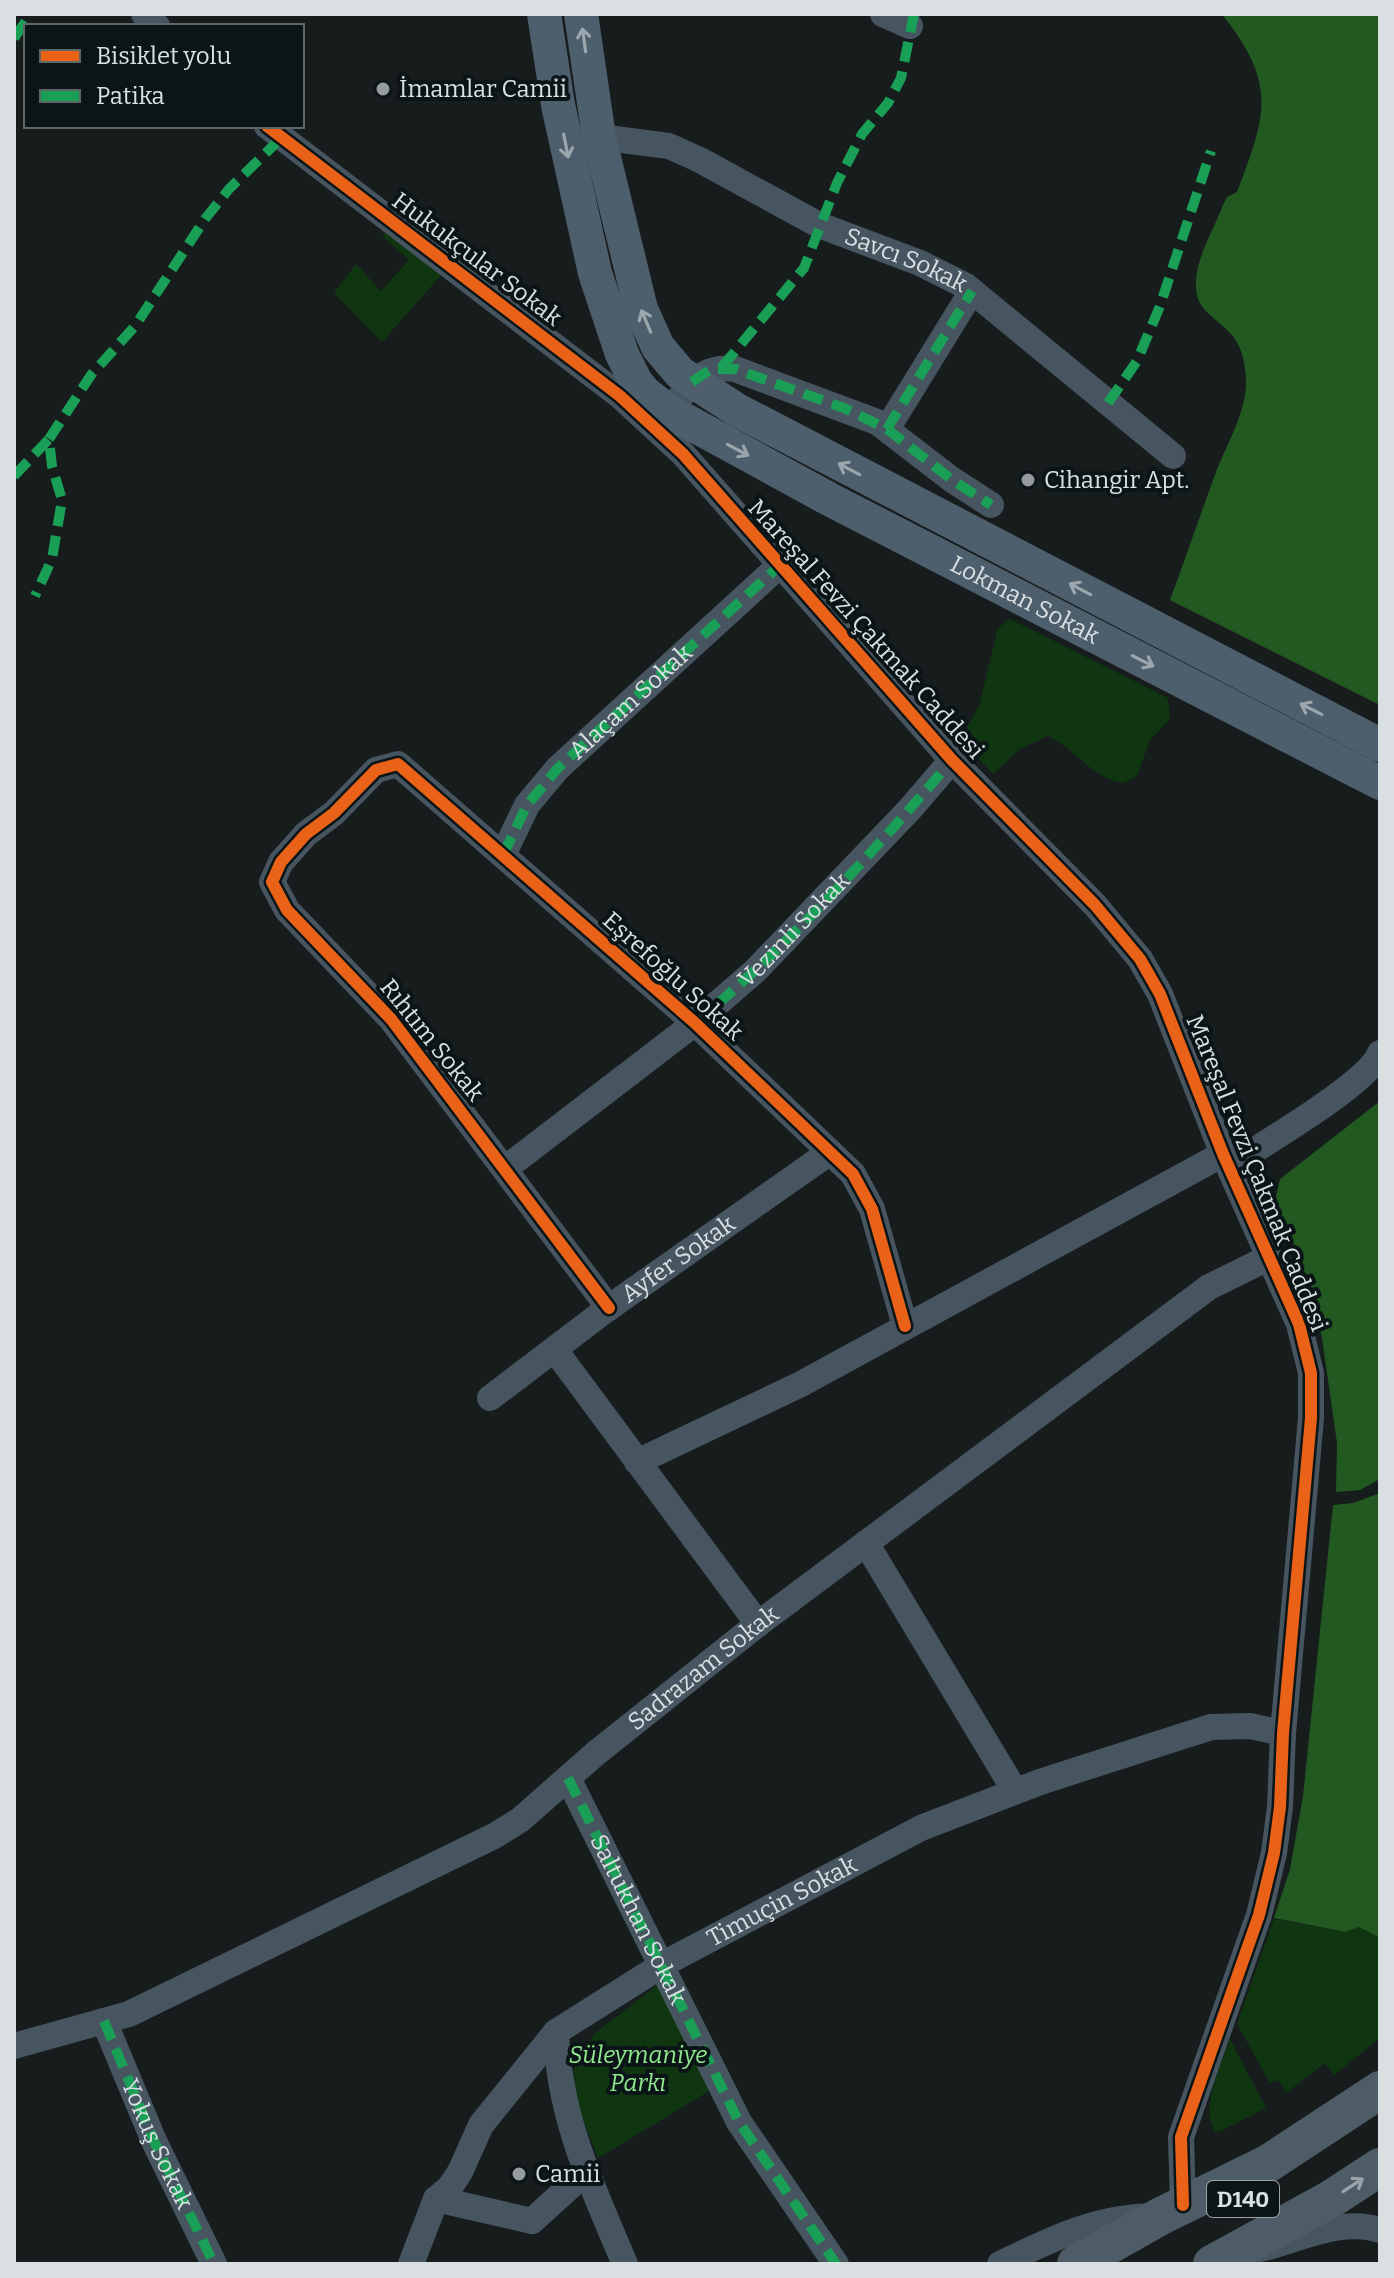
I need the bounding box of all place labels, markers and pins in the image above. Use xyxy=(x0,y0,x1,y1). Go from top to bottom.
place label: İmamlar Camii xyxy=(399,75,567,103)
marker: İmamlar Camii xyxy=(374,80,392,98)
place label: Cihangir Apt. xyxy=(1044,466,1189,494)
marker: Cihangir Apt. xyxy=(1019,471,1037,489)
place label: Camii xyxy=(535,2160,600,2188)
marker: Camii xyxy=(510,2165,528,2183)

